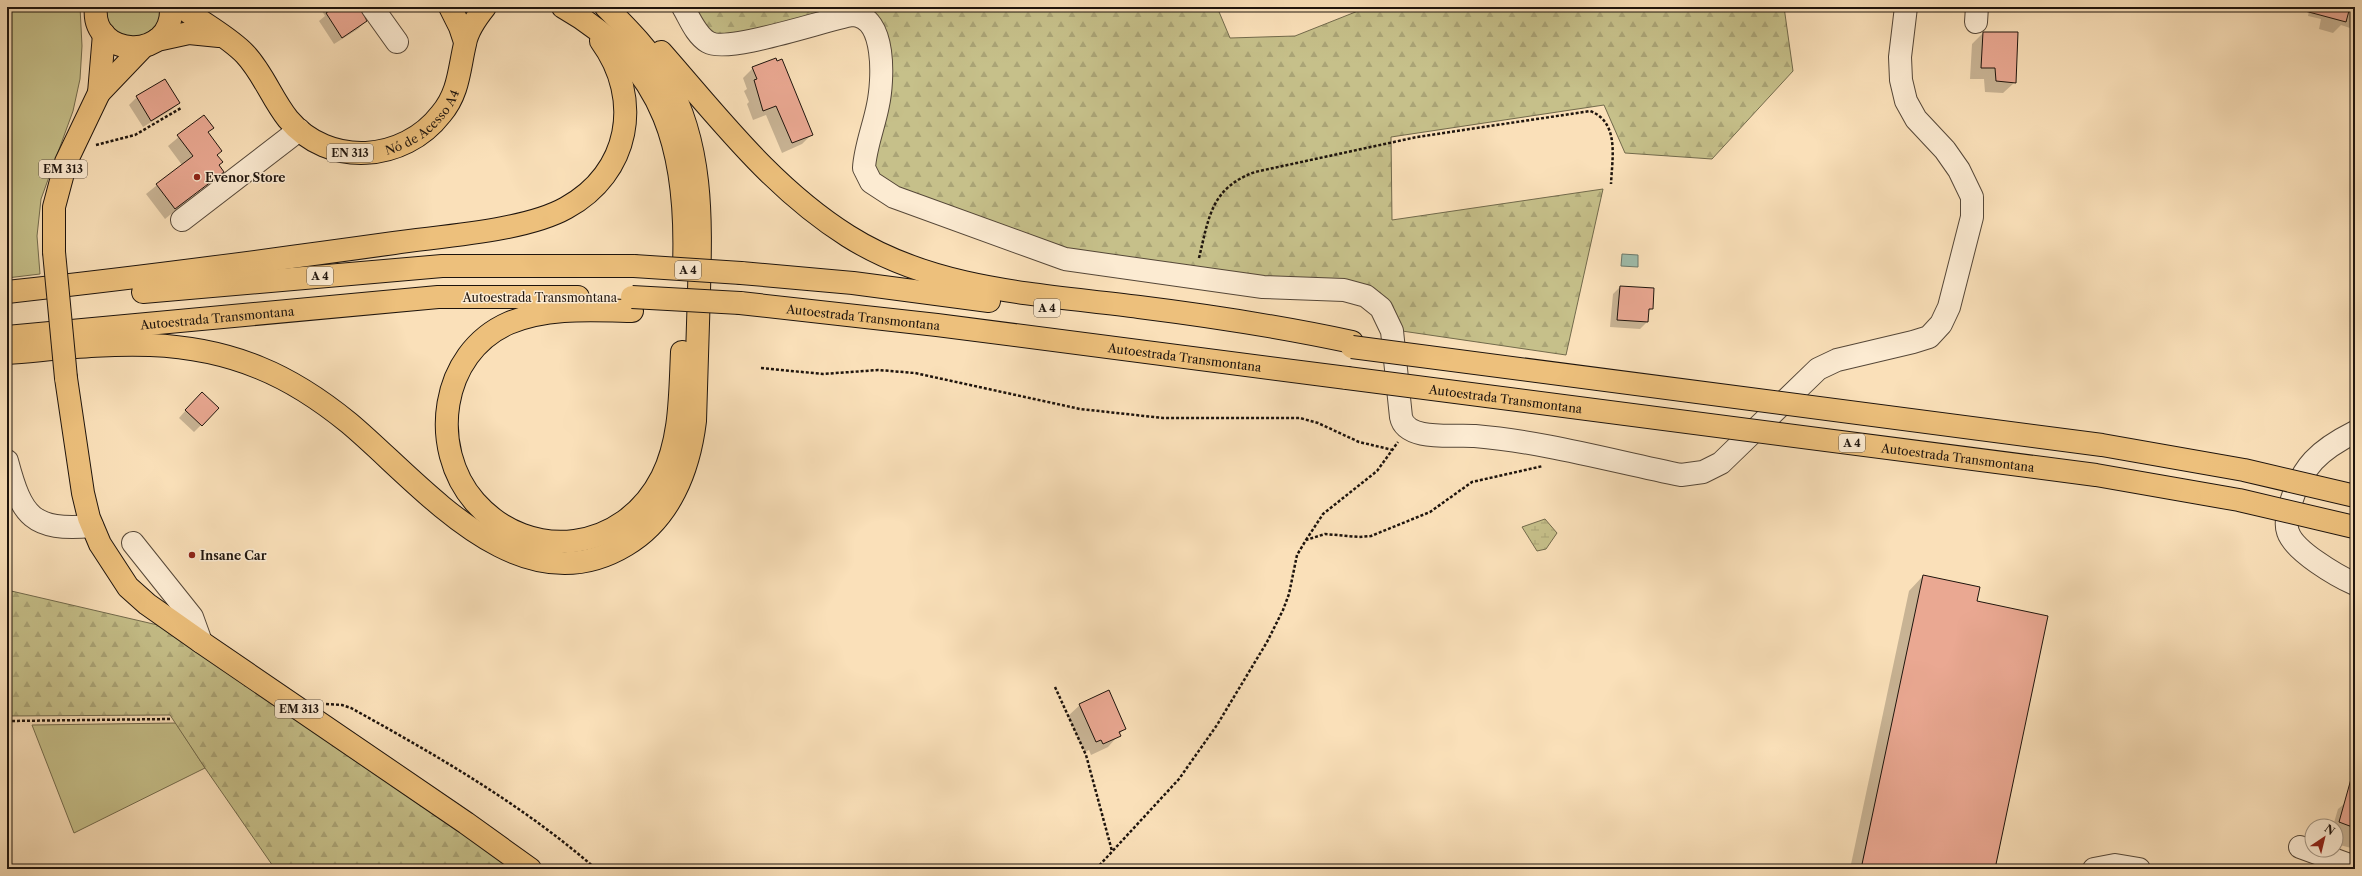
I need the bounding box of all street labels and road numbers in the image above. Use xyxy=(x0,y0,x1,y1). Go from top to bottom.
street label: Nó de Acesso A4 xyxy=(383,87,462,157)
road number: EN 313 xyxy=(327,144,373,162)
road number: EM 313 xyxy=(39,160,87,178)
road number: A 4 xyxy=(675,261,701,279)
road number: A 4 xyxy=(307,267,333,285)
street label: Autoestrada Transmontana xyxy=(462,290,618,305)
road number: A 4 xyxy=(1034,299,1060,317)
street label: Autoestrada Transmontana xyxy=(785,301,941,333)
street label: Autoestrada Transmontana xyxy=(138,303,295,332)
street label: Autoestrada Transmontana xyxy=(1106,340,1263,374)
street label: Autoestrada Transmontana xyxy=(1427,381,1584,416)
road number: A 4 xyxy=(1839,434,1865,452)
street label: Autoestrada Transmontana xyxy=(1879,440,2036,475)
road number: EM 313 xyxy=(275,700,323,718)

